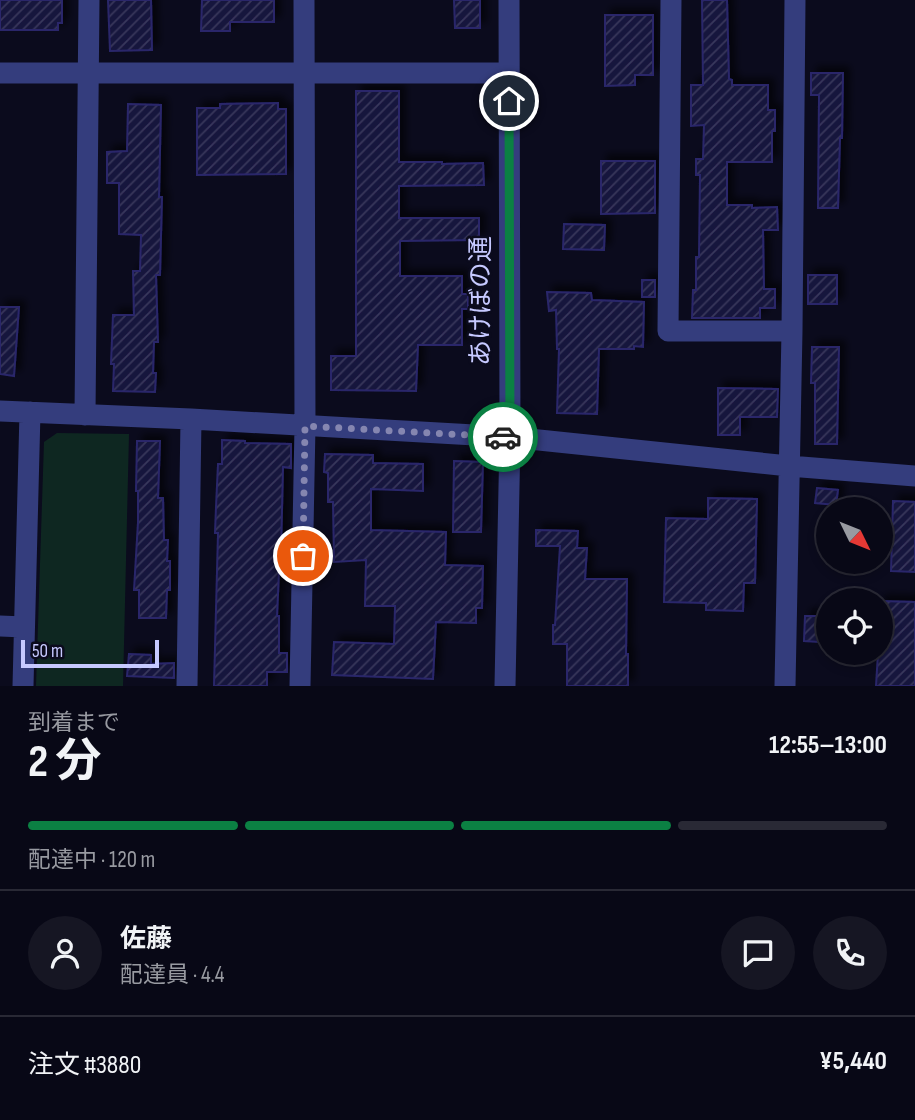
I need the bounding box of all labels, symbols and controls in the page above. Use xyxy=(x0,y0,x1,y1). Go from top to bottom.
pin xyxy=(479,71,539,131)
icon: home xyxy=(490,82,528,120)
street label: あけぼの通 xyxy=(466,236,497,366)
courier xyxy=(468,402,538,472)
icon: car xyxy=(484,418,522,456)
north arrow xyxy=(816,497,892,574)
map controls xyxy=(816,497,893,665)
pin xyxy=(273,526,333,586)
icon: bag xyxy=(284,537,322,575)
button: locate xyxy=(816,588,893,665)
scale bar xyxy=(21,637,159,669)
text: 50 m xyxy=(32,640,63,663)
text: 到着まで xyxy=(28,709,120,737)
text: 12:55–13:00 xyxy=(769,730,887,761)
text: 2 分 xyxy=(28,735,101,790)
text: 配達中 · 120 m xyxy=(28,846,155,874)
button: person xyxy=(28,916,102,990)
button: chat xyxy=(721,916,795,990)
button: phone xyxy=(813,916,887,990)
text: 佐藤 xyxy=(120,924,172,955)
text: 配達員 · 4.4 xyxy=(120,961,224,989)
text: ¥5,440 xyxy=(819,1046,887,1077)
text: 注文 #3880 xyxy=(28,1050,141,1081)

